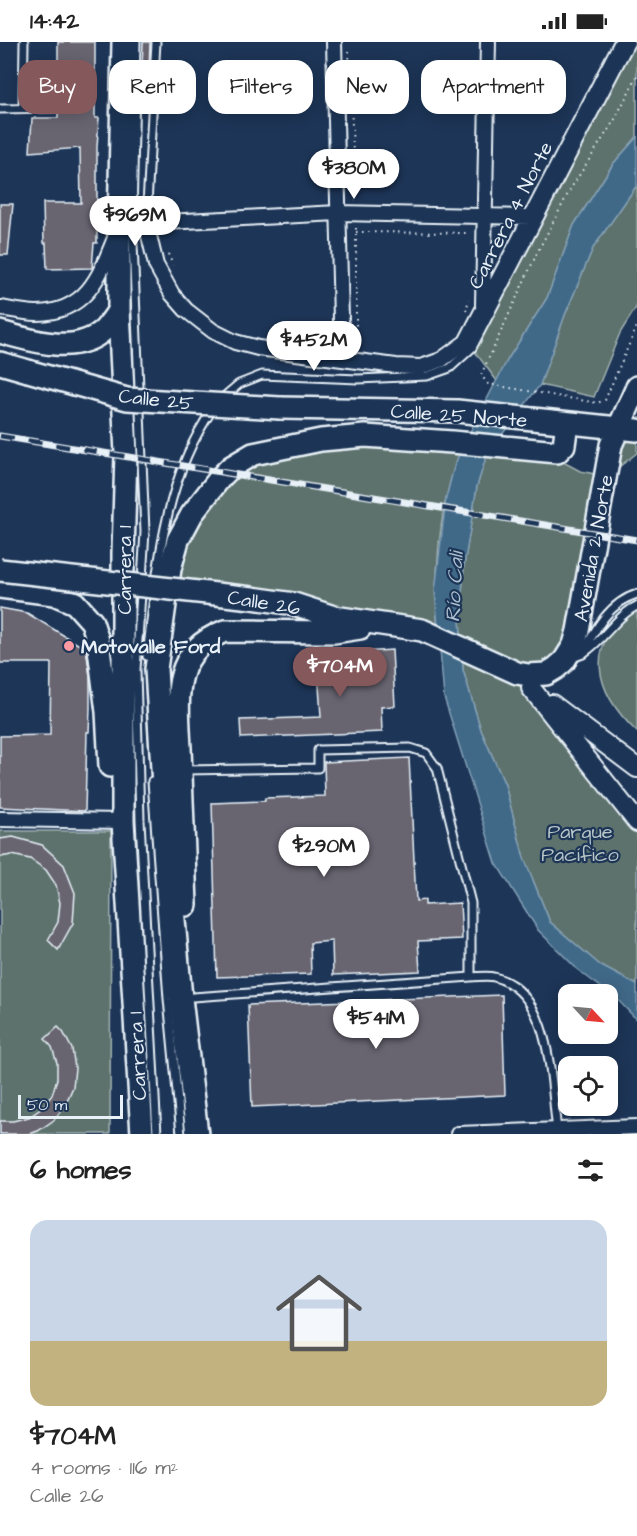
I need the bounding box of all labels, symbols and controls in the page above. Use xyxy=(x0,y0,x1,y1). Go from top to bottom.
text: 14:42 xyxy=(30,6,79,37)
chip: Buy xyxy=(18,60,97,114)
chip: Rent xyxy=(109,60,196,114)
chip: Filters xyxy=(208,60,313,114)
chip: New xyxy=(325,60,409,114)
chip: Apartment xyxy=(421,60,566,114)
street label: Carrera 4 Norte xyxy=(462,137,560,294)
pin: $380M xyxy=(312,149,396,200)
text: $380M xyxy=(322,154,386,182)
pin: $969M xyxy=(93,196,177,247)
text: $969M xyxy=(104,201,167,229)
pin: $452M xyxy=(272,321,356,372)
text: $452M xyxy=(281,326,347,354)
street label: Calle 25 xyxy=(117,382,195,418)
street label: Calle 25 Norte xyxy=(390,397,528,435)
street label: Avenida 2 Norte xyxy=(567,472,621,624)
street label: Carrera 1 xyxy=(111,525,139,615)
water label: Río Cali xyxy=(438,548,471,623)
street label: Calle 26 xyxy=(225,583,303,623)
place label: Motovalle Ford xyxy=(81,633,221,661)
marker: Motovalle Ford xyxy=(62,639,76,653)
pin: $704M xyxy=(298,647,382,698)
text: $704M xyxy=(307,652,373,680)
park label: Parque Pacífico xyxy=(541,818,619,869)
pin: $290M xyxy=(282,827,366,878)
text: $290M xyxy=(292,832,356,860)
north arrow xyxy=(558,984,618,1044)
map controls xyxy=(558,984,618,1116)
pin: $541M xyxy=(334,999,418,1050)
text: $541M xyxy=(347,1004,405,1032)
street label: Carrera 1 xyxy=(122,1010,154,1101)
button: locate xyxy=(558,1056,618,1116)
scale bar xyxy=(18,1092,123,1120)
text: 50 m xyxy=(27,1094,67,1116)
text: 6 homes xyxy=(30,1152,132,1188)
icon: filters xyxy=(574,1154,607,1187)
icon: home xyxy=(265,1259,373,1367)
text: $704M xyxy=(30,1418,116,1454)
text: 4 rooms · 116 m² xyxy=(30,1454,178,1482)
text: Calle 26 xyxy=(30,1482,103,1510)

